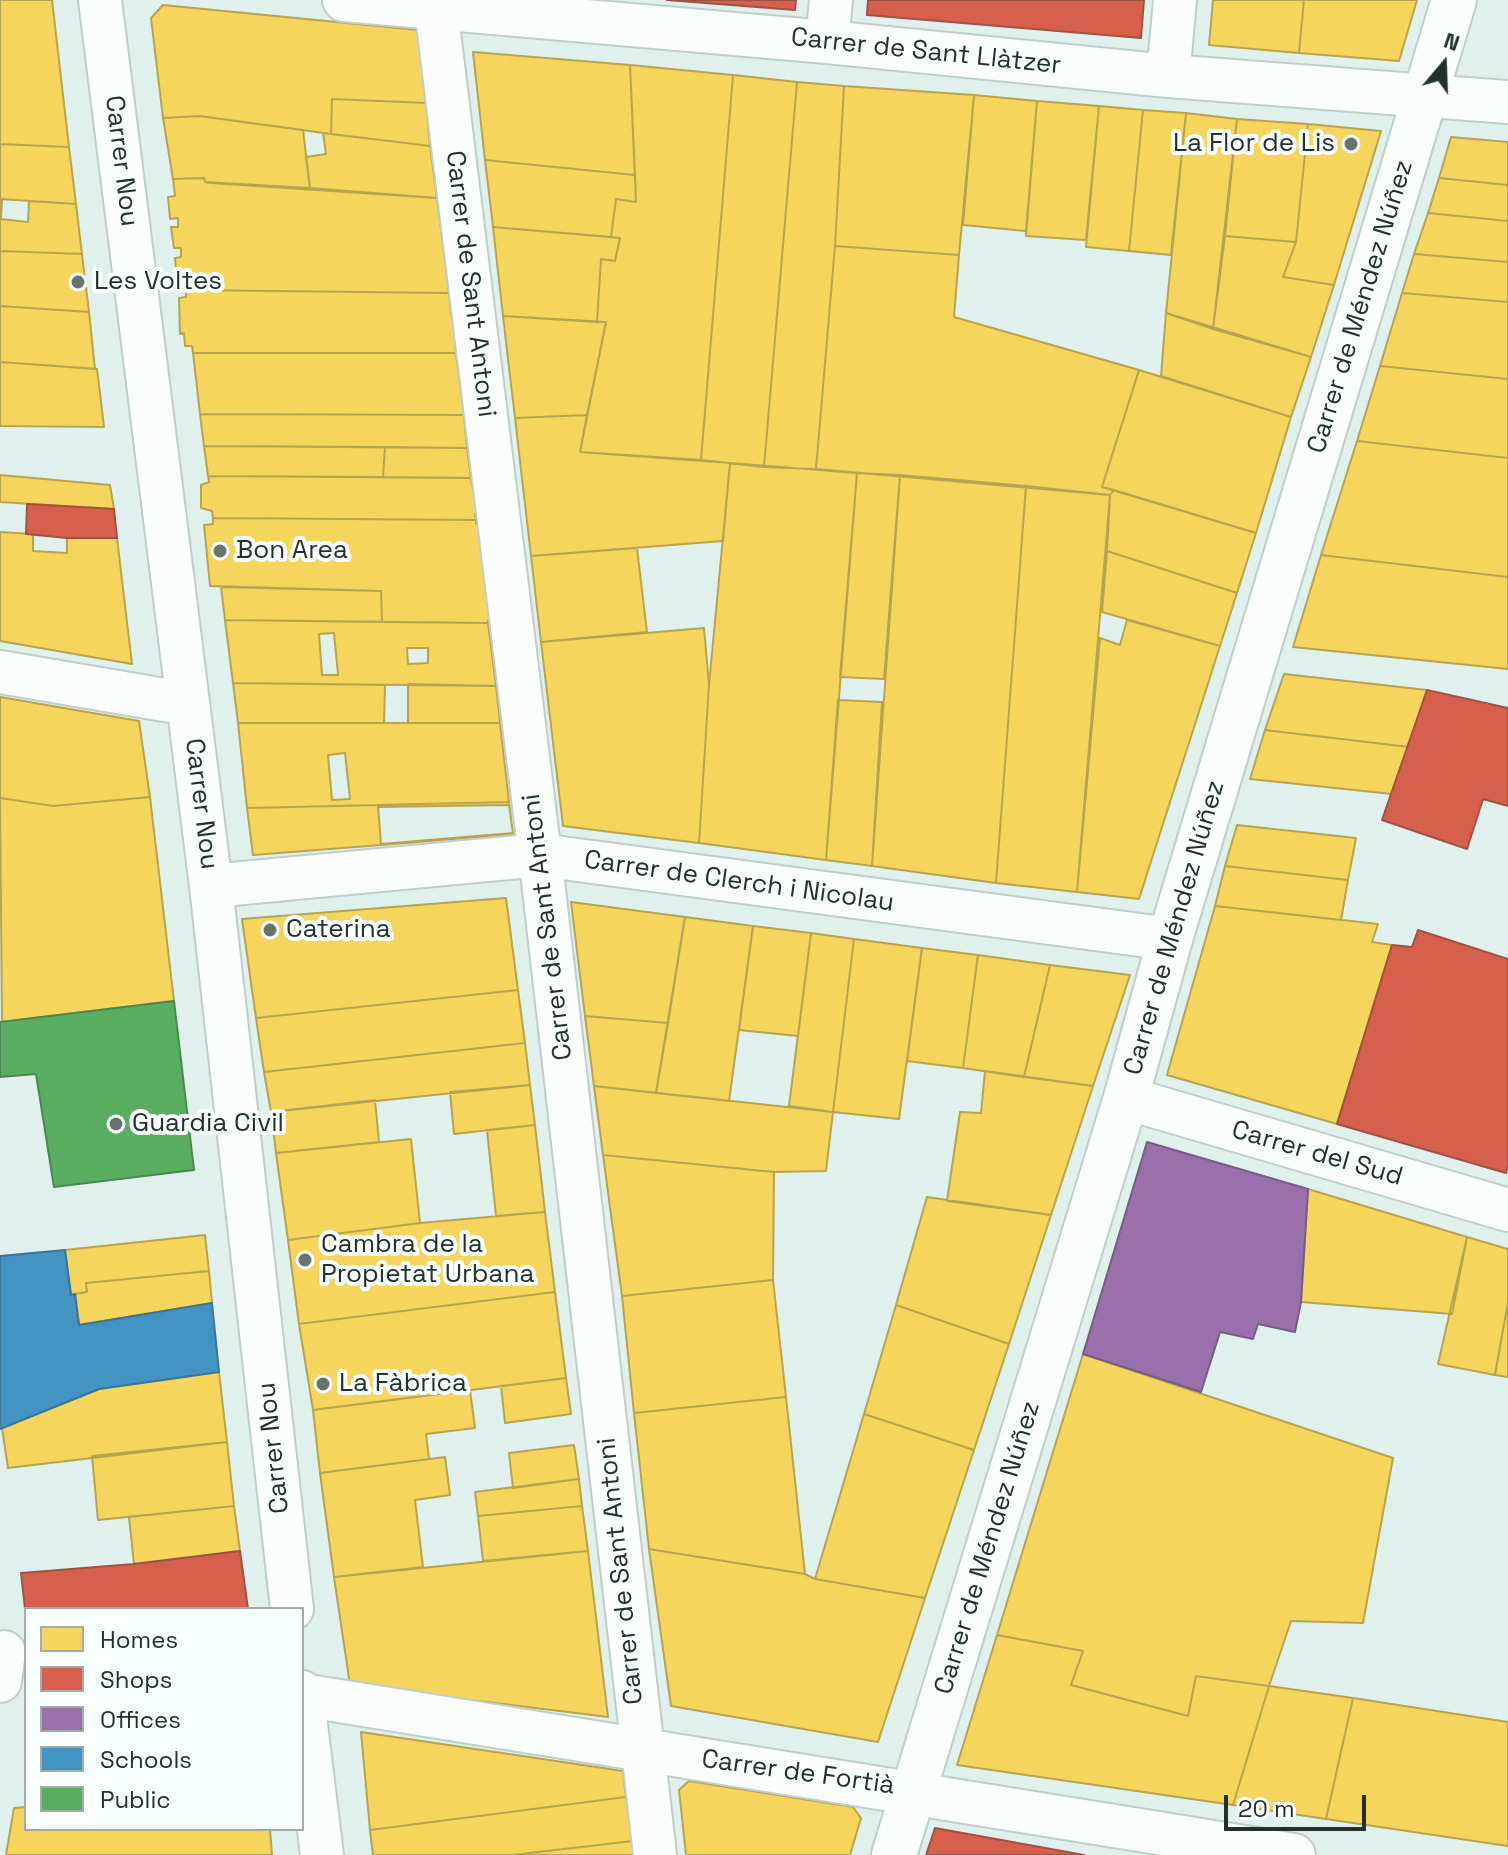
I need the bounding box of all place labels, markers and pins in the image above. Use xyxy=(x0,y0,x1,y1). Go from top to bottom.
place label: La Flor de Lis xyxy=(1173,128,1335,160)
marker: La Flor de Lis xyxy=(1342,135,1360,153)
place label: Les Voltes xyxy=(94,266,222,298)
marker: Les Voltes xyxy=(69,273,87,291)
place label: Bon Area xyxy=(236,535,348,567)
marker: Bon Area xyxy=(211,542,229,560)
place label: Caterina xyxy=(286,914,391,946)
marker: Caterina xyxy=(261,921,279,939)
place label: Guardia Civil xyxy=(132,1108,284,1140)
marker: Guardia Civil xyxy=(107,1115,125,1133)
place label: Cambra de la Propietat Urbana xyxy=(321,1229,534,1290)
marker: Cambra de la Propietat Urbana xyxy=(296,1251,314,1269)
place label: La Fàbrica xyxy=(339,1368,467,1400)
marker: La Fàbrica xyxy=(314,1375,332,1393)

